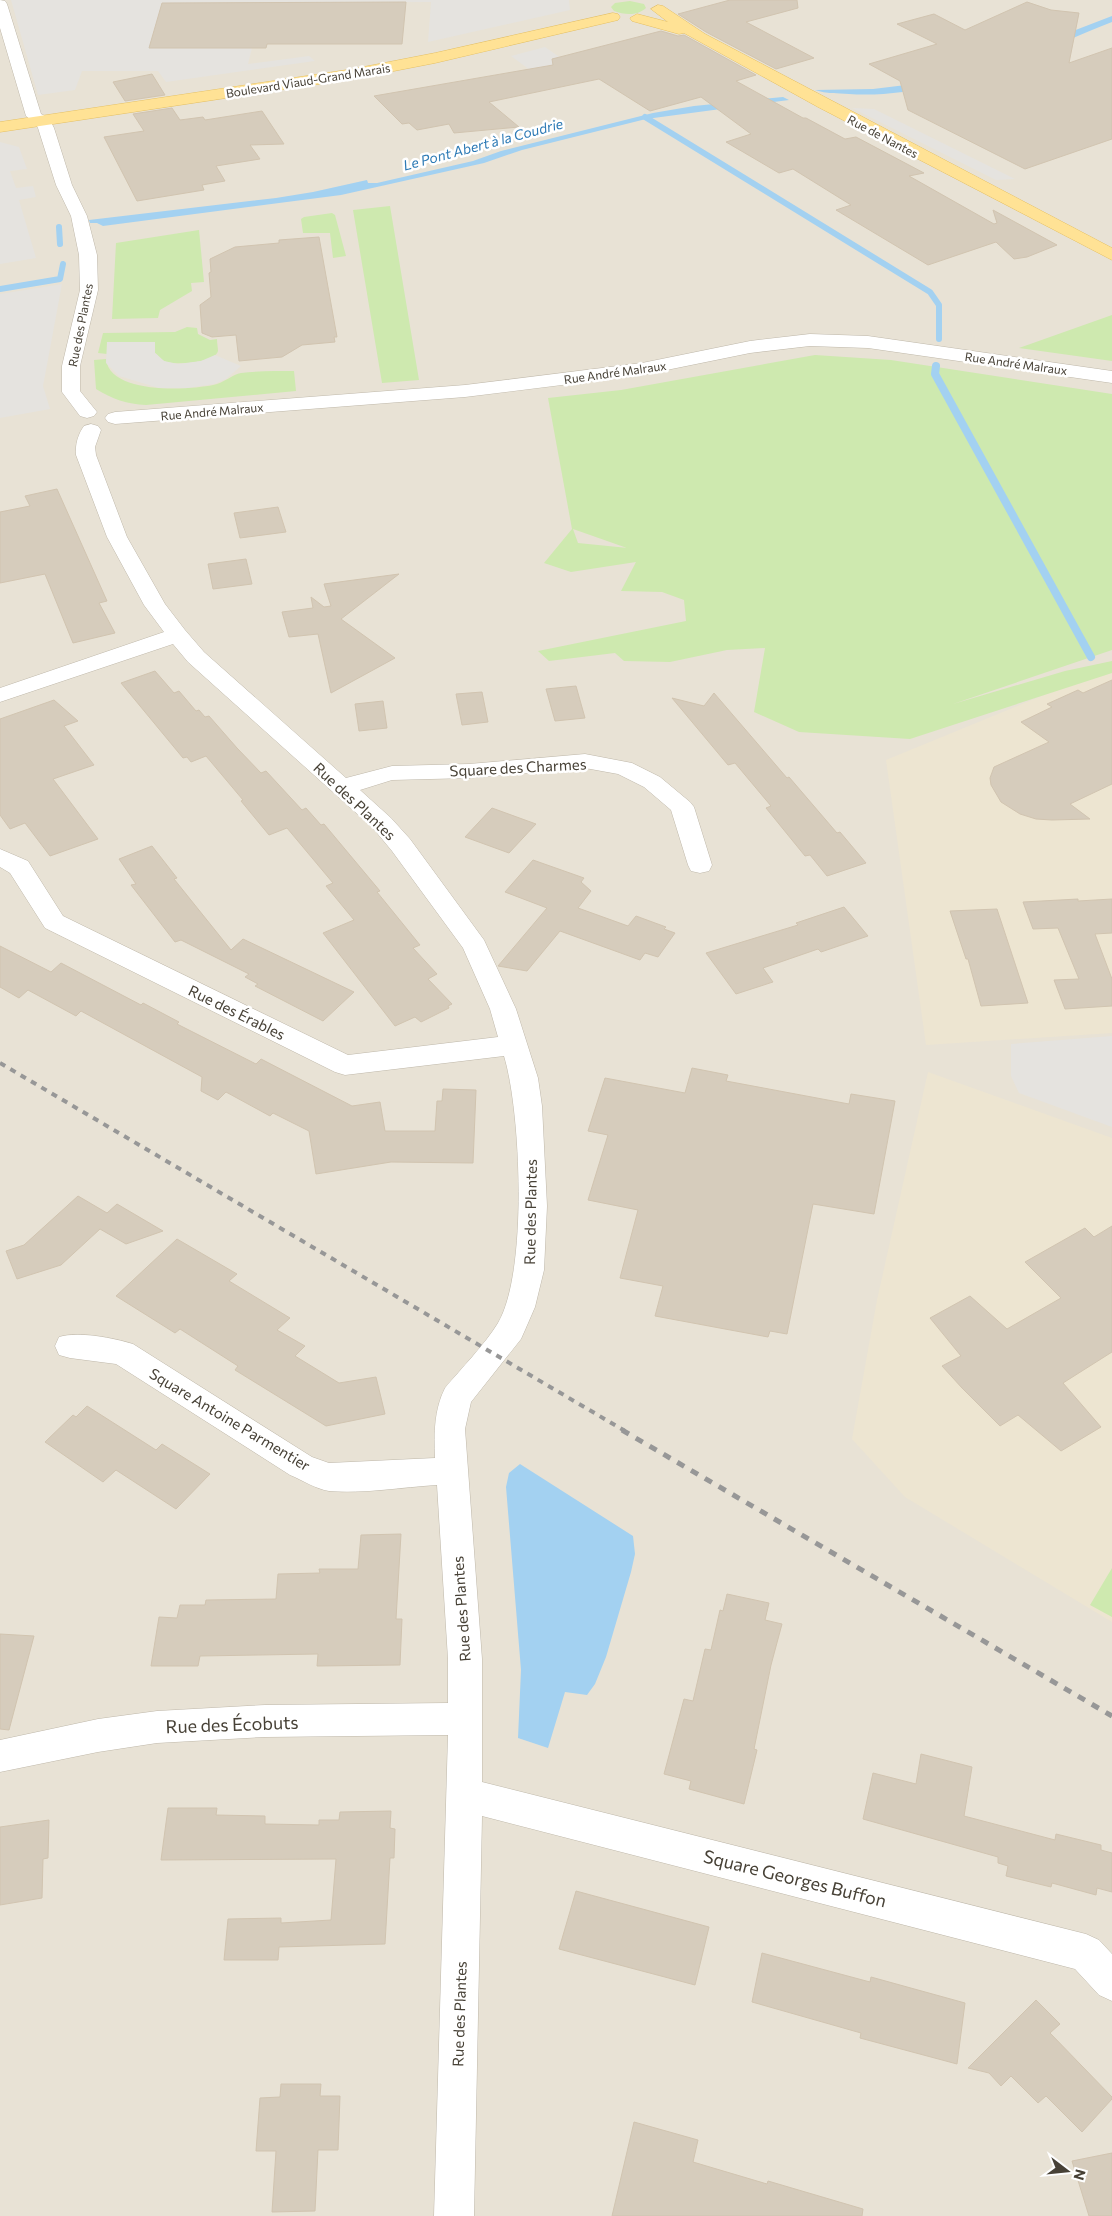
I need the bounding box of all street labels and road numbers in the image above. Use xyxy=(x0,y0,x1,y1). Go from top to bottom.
street label: Boulevard Viaud-Grand Marais xyxy=(225,60,391,100)
street label: Rue de Nantes xyxy=(845,112,921,160)
street label: Rue des Plantes xyxy=(65,282,95,368)
street label: Rue André Malraux xyxy=(964,349,1069,377)
street label: Rue André Malraux xyxy=(563,358,668,386)
street label: Rue André Malraux xyxy=(160,399,265,422)
street label: Square des Charmes xyxy=(449,754,587,780)
street label: Rue des Plantes xyxy=(310,758,400,844)
street label: Rue des Érables xyxy=(186,980,289,1043)
street label: Rue des Plantes xyxy=(520,1159,540,1265)
street label: Square Antoine Parmentier xyxy=(146,1364,314,1474)
street label: Rue des Plantes xyxy=(448,1555,474,1662)
street label: Rue des Écobuts xyxy=(165,1711,299,1737)
street label: Square Georges Buffon xyxy=(701,1845,889,1911)
street label: Rue des Plantes xyxy=(448,1961,470,2067)

